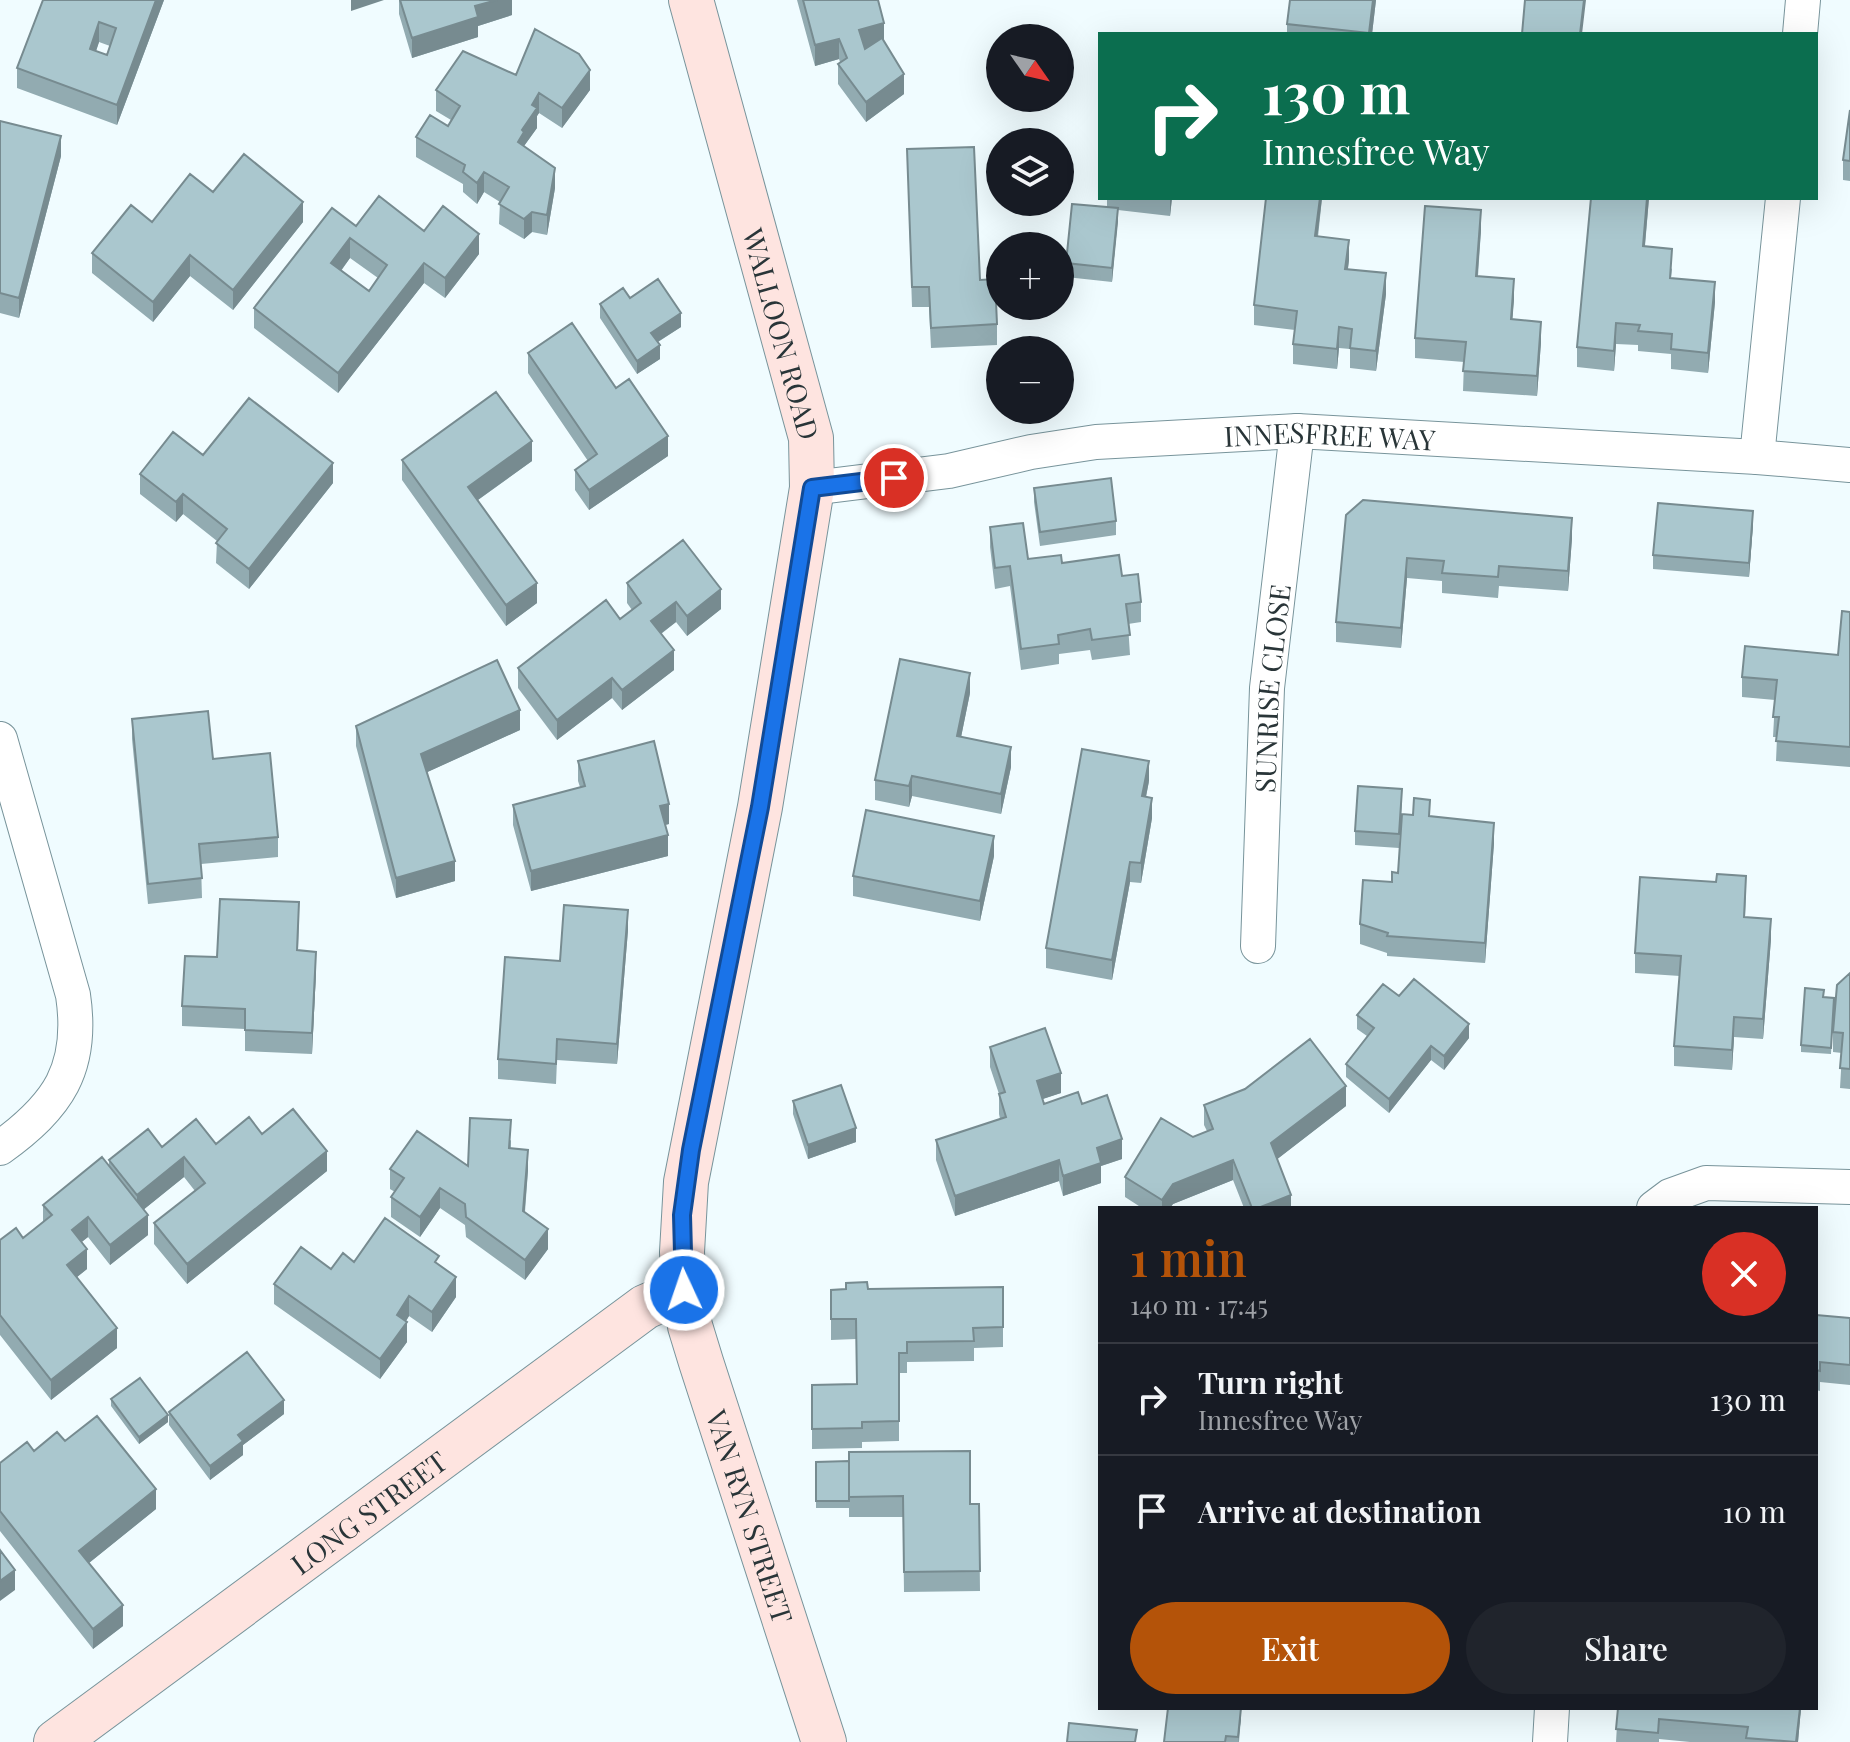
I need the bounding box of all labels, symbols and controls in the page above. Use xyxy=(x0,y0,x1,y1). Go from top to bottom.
north arrow xyxy=(986,24,1074,112)
map controls xyxy=(986,24,1074,424)
text: 130 m xyxy=(1262,54,1410,129)
icon: right xyxy=(1130,64,1234,168)
text: Innesfree Way xyxy=(1262,126,1490,174)
button: layers xyxy=(986,128,1074,216)
street label: WALLOON ROAD xyxy=(736,223,829,444)
button: + xyxy=(986,232,1074,320)
button: − xyxy=(986,336,1074,424)
street label: INNESFREE WAY xyxy=(1223,412,1437,457)
pin xyxy=(860,444,928,512)
icon: arrive xyxy=(872,456,916,500)
street label: SUNRISE CLOSE xyxy=(1245,582,1298,793)
text: 1 min xyxy=(1130,1225,1247,1289)
button: close xyxy=(1702,1232,1786,1316)
position arrow xyxy=(642,1248,726,1332)
text: 140 m · 17:45 xyxy=(1130,1287,1268,1322)
text: Turn right xyxy=(1198,1362,1343,1402)
icon: right xyxy=(1130,1377,1174,1421)
text: 130 m xyxy=(1710,1379,1786,1419)
text: Innesfree Way xyxy=(1198,1402,1362,1437)
street label: VAN RYN STREET xyxy=(699,1404,803,1628)
street label: LONG STREET xyxy=(283,1442,454,1581)
icon: arrive xyxy=(1130,1489,1174,1533)
text: Arrive at destination xyxy=(1198,1491,1481,1531)
text: 10 m xyxy=(1723,1491,1786,1531)
button: Exit xyxy=(1130,1602,1450,1694)
button: Share xyxy=(1466,1602,1786,1694)

